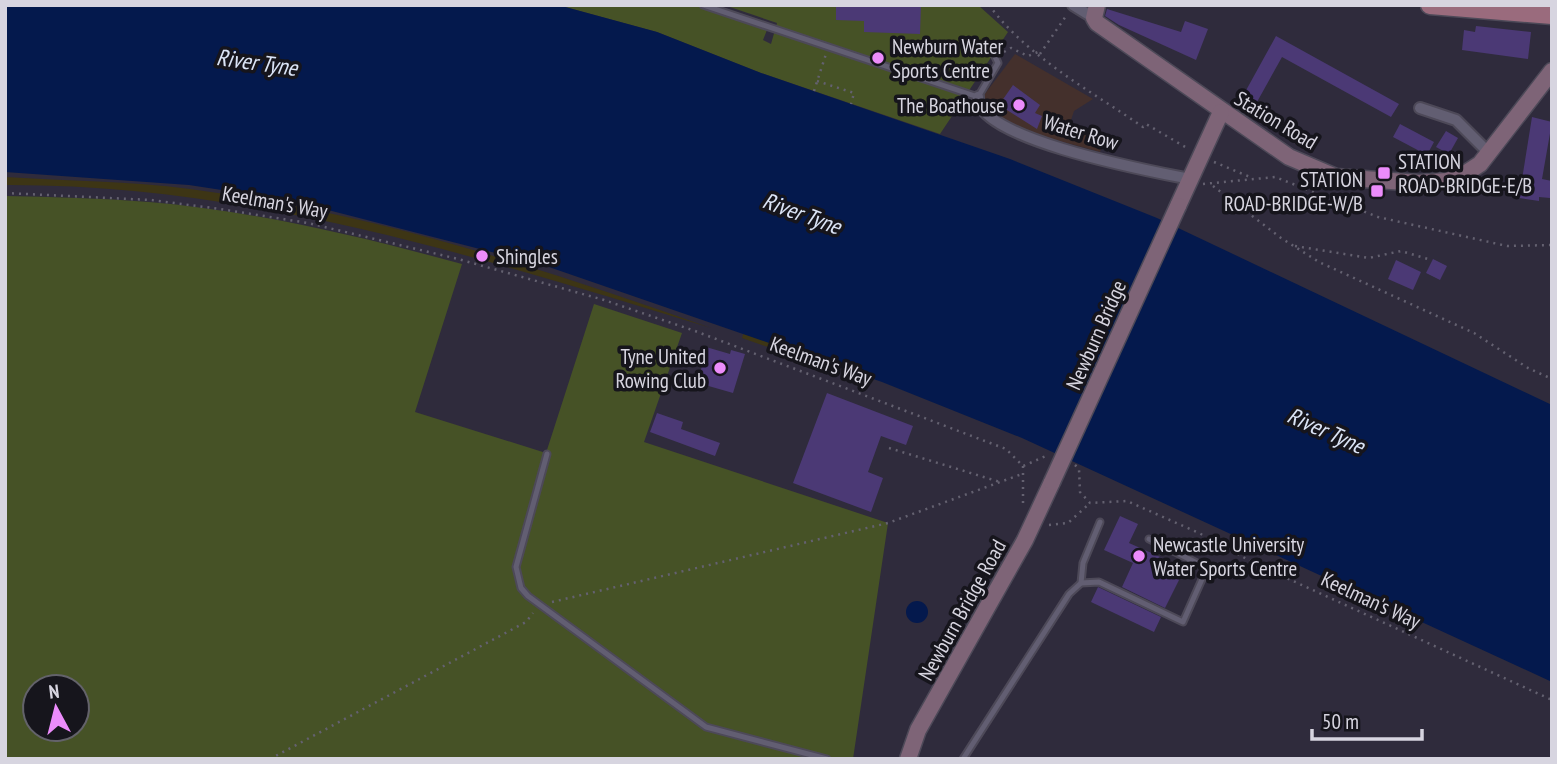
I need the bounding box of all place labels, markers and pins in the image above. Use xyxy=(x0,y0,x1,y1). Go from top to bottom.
place label: Newburn Water Sports Centre xyxy=(892,33,1004,84)
marker: Newburn Water Sports Centre xyxy=(870,50,886,66)
place label: The Boathouse xyxy=(897,92,1005,119)
marker: The Boathouse xyxy=(1011,97,1027,113)
place label: STATION ROAD-BRIDGE-E/B xyxy=(1398,148,1532,199)
marker: STATION ROAD-BRIDGE-E/B xyxy=(1376,165,1392,181)
place label: STATION ROAD-BRIDGE-W/B xyxy=(1224,166,1363,217)
marker: STATION ROAD-BRIDGE-W/B xyxy=(1369,183,1385,199)
place label: Shingles xyxy=(496,243,558,270)
marker: Shingles xyxy=(474,248,490,264)
place label: Tyne United Rowing Club xyxy=(615,343,706,394)
marker: Tyne United Rowing Club xyxy=(712,360,728,376)
place label: Newcastle University Water Sports Centre xyxy=(1153,531,1304,582)
marker: Newcastle University Water Sports Centre xyxy=(1131,548,1147,564)

